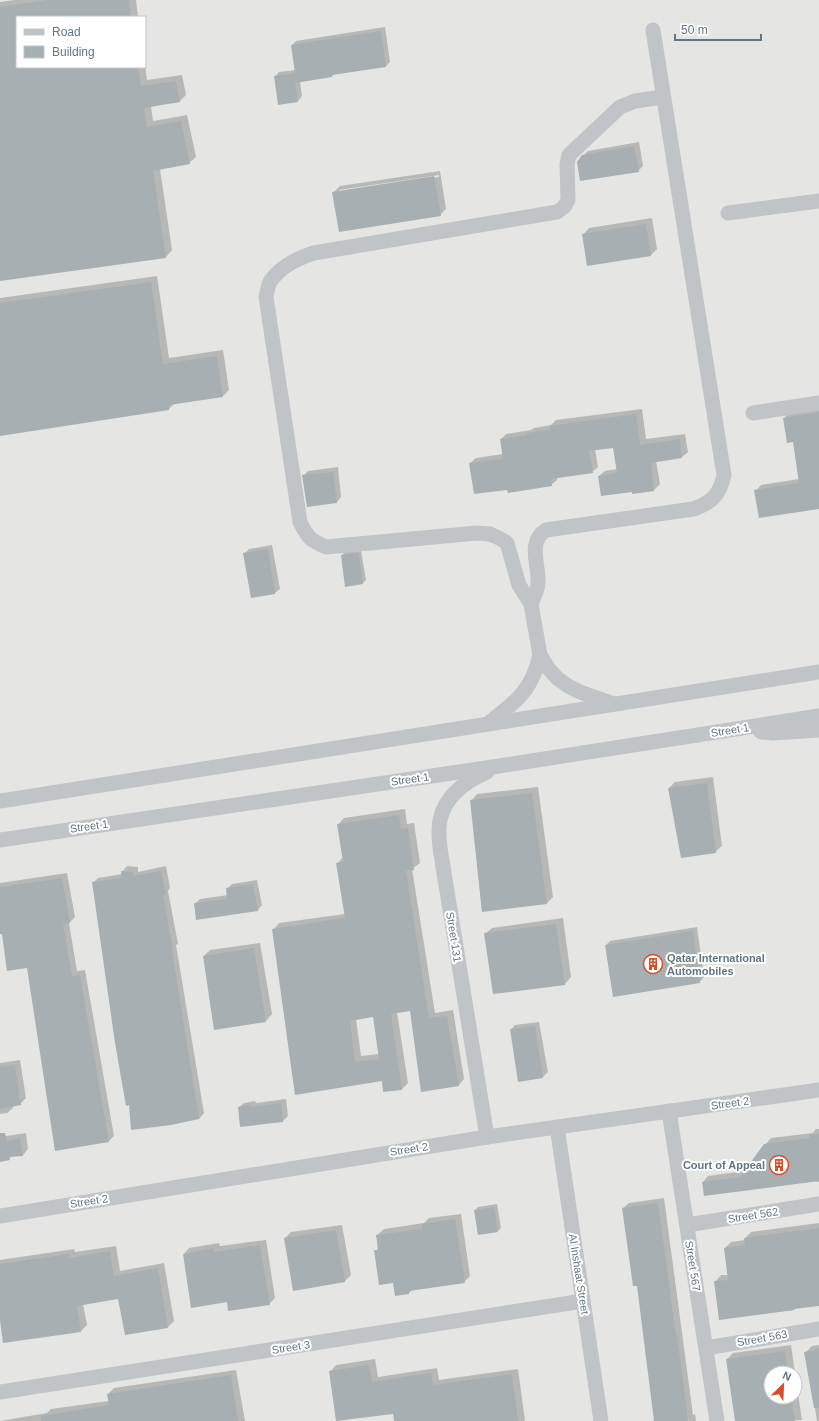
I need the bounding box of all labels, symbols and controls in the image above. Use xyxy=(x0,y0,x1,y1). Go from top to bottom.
legend xyxy=(16,16,146,68)
scale bar xyxy=(675,16,761,42)
text: 50 m xyxy=(681,23,708,37)
text: Road xyxy=(52,25,81,39)
text: Building xyxy=(52,45,95,59)
street label: Street 1 xyxy=(710,721,750,739)
street label: Street 1 xyxy=(390,770,430,788)
street label: Street 1 xyxy=(69,817,109,835)
street label: Street 131 xyxy=(444,911,464,963)
place label: Qatar International Automobiles xyxy=(667,952,765,977)
building icon: Qatar International Automobiles xyxy=(642,953,664,975)
street label: Street 2 xyxy=(710,1094,750,1112)
street label: Street 2 xyxy=(389,1140,429,1158)
building icon: Court of Appeal xyxy=(768,1154,790,1176)
place label: Court of Appeal xyxy=(683,1159,765,1171)
street label: Street 2 xyxy=(69,1192,109,1210)
street label: Street 562 xyxy=(727,1205,779,1225)
street label: Al Inshaat Street xyxy=(567,1233,591,1315)
street label: Street 567 xyxy=(683,1240,703,1292)
street label: Street 563 xyxy=(736,1328,788,1348)
street label: Street 3 xyxy=(271,1338,311,1356)
north arrow xyxy=(763,1365,803,1405)
text: N xyxy=(781,1369,793,1383)

